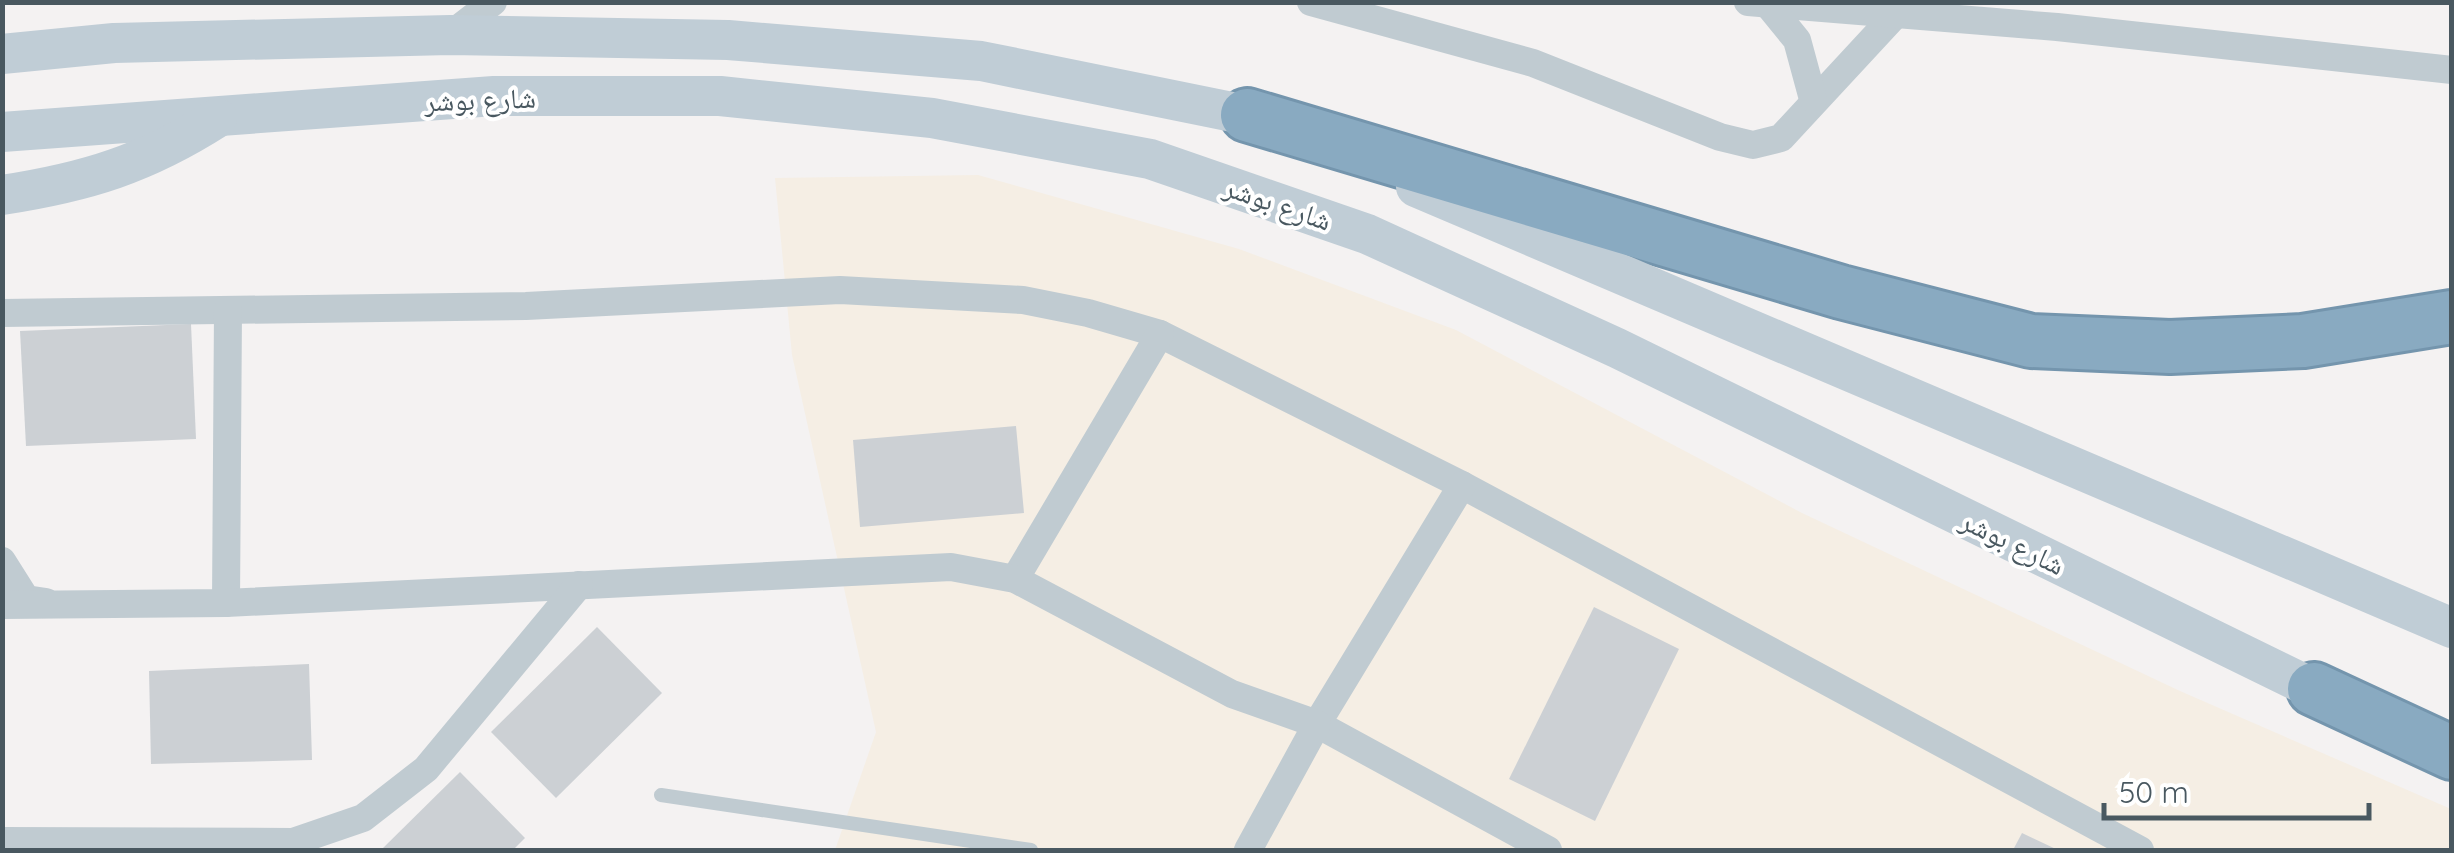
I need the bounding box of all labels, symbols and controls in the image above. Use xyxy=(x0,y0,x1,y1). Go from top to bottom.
street label: شارع بوشر xyxy=(423,80,536,119)
street label: شارع بوشر xyxy=(1218,168,1336,239)
street label: شارع بوشر xyxy=(1954,501,2071,583)
scale bar xyxy=(2104,758,2369,820)
text: 50 m xyxy=(2119,773,2189,811)

